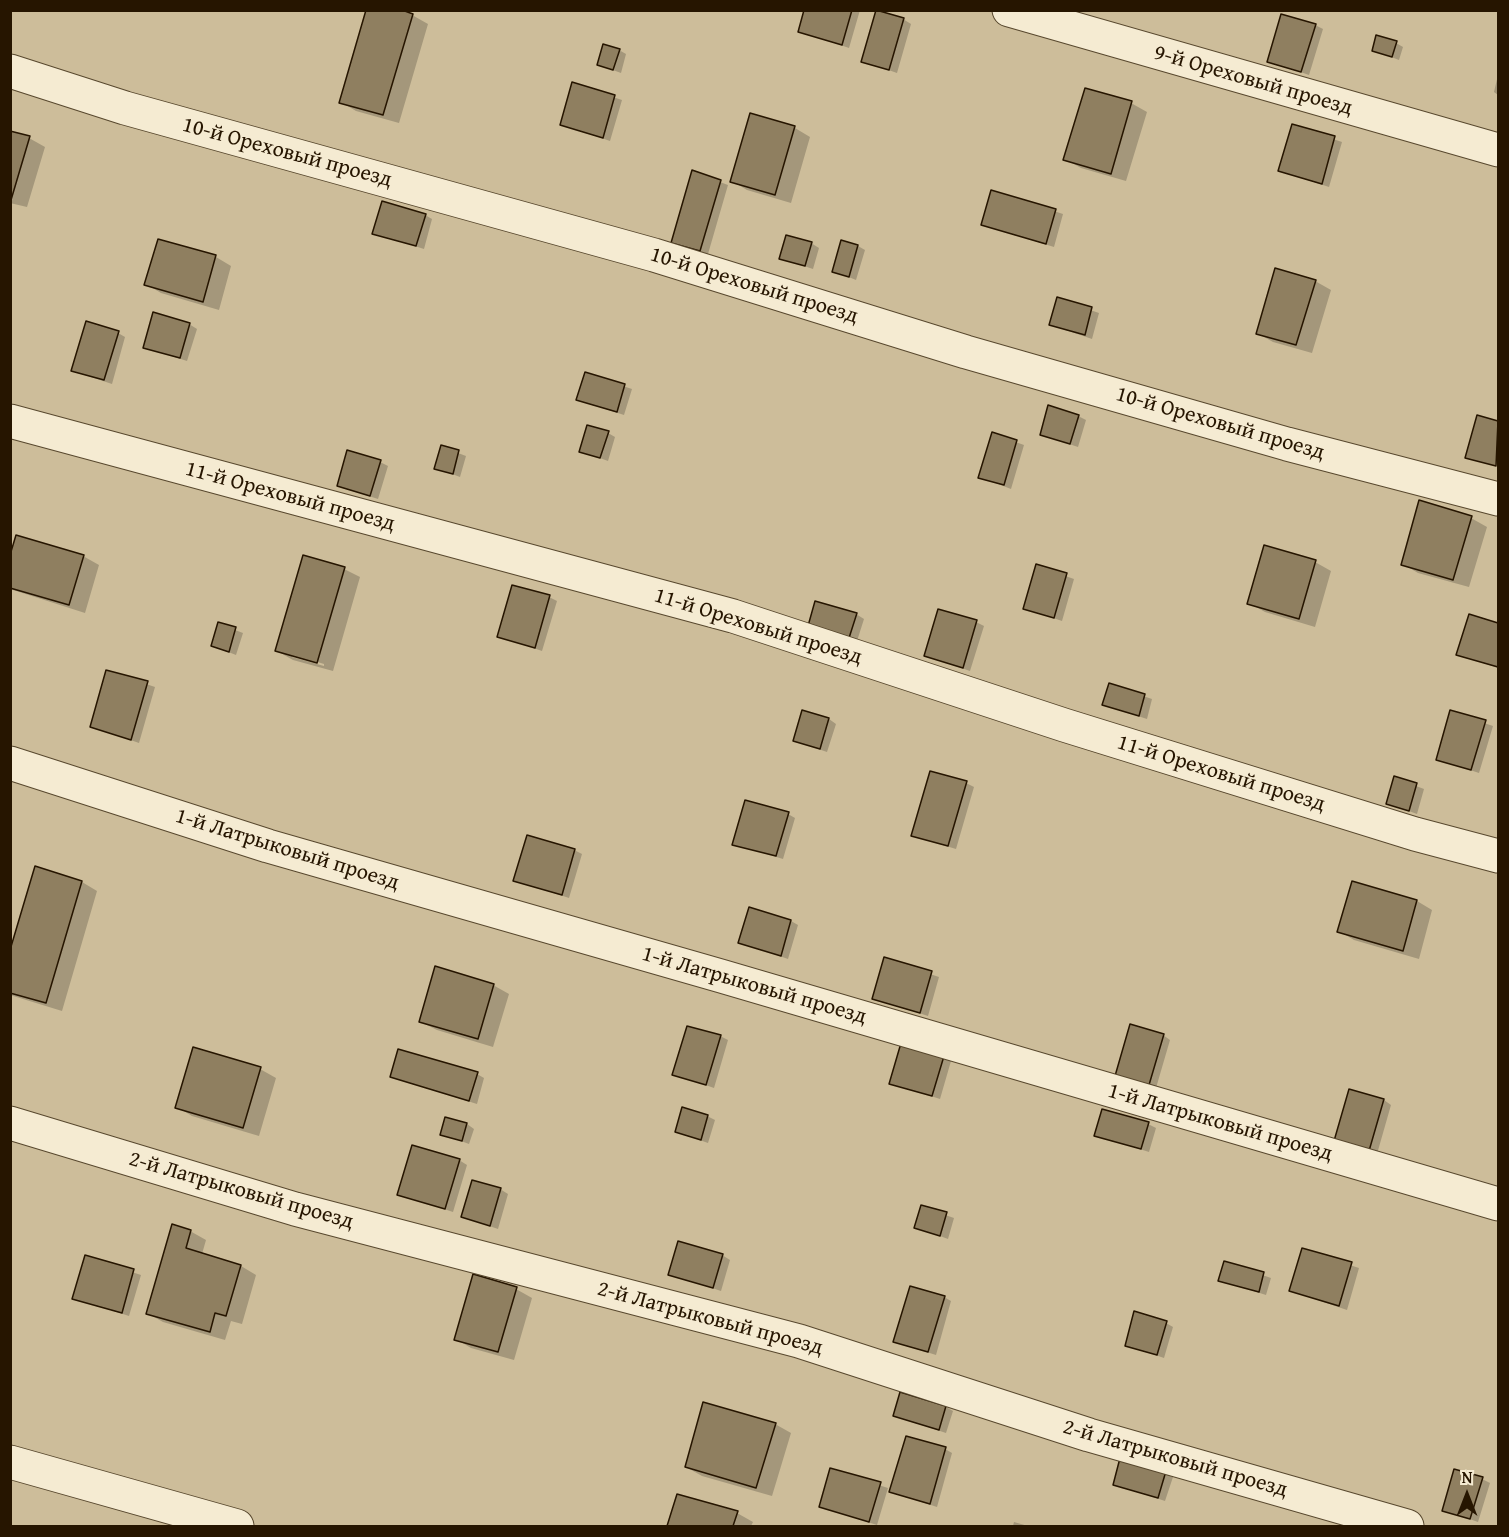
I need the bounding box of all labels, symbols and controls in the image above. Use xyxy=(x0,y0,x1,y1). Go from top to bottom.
street label: 9-й Ореховый проезд xyxy=(1151,40,1355,122)
street label: 10-й Ореховый проезд xyxy=(179,112,395,194)
street label: 10-й Ореховый проезд xyxy=(647,242,861,330)
street label: 10-й Ореховый проезд xyxy=(1113,382,1327,466)
street label: 11-й Ореховый проезд xyxy=(182,456,398,538)
street label: 11-й Ореховый проезд xyxy=(651,583,865,671)
street label: 11-й Ореховый проезд xyxy=(1114,730,1328,818)
street label: 1-й Латрыковый проезд xyxy=(172,803,402,897)
street label: 1-й Латрыковый проезд xyxy=(639,941,869,1031)
street label: 1-й Латрыковый проезд xyxy=(1105,1078,1335,1168)
street label: 2-й Латрыковый проезд xyxy=(126,1146,356,1236)
street label: 2-й Латрыковый проезд xyxy=(594,1276,826,1362)
street label: 2-й Латрыковый проезд xyxy=(1060,1414,1290,1504)
north arrow xyxy=(1437,1465,1497,1525)
text: N xyxy=(1462,1465,1472,1489)

